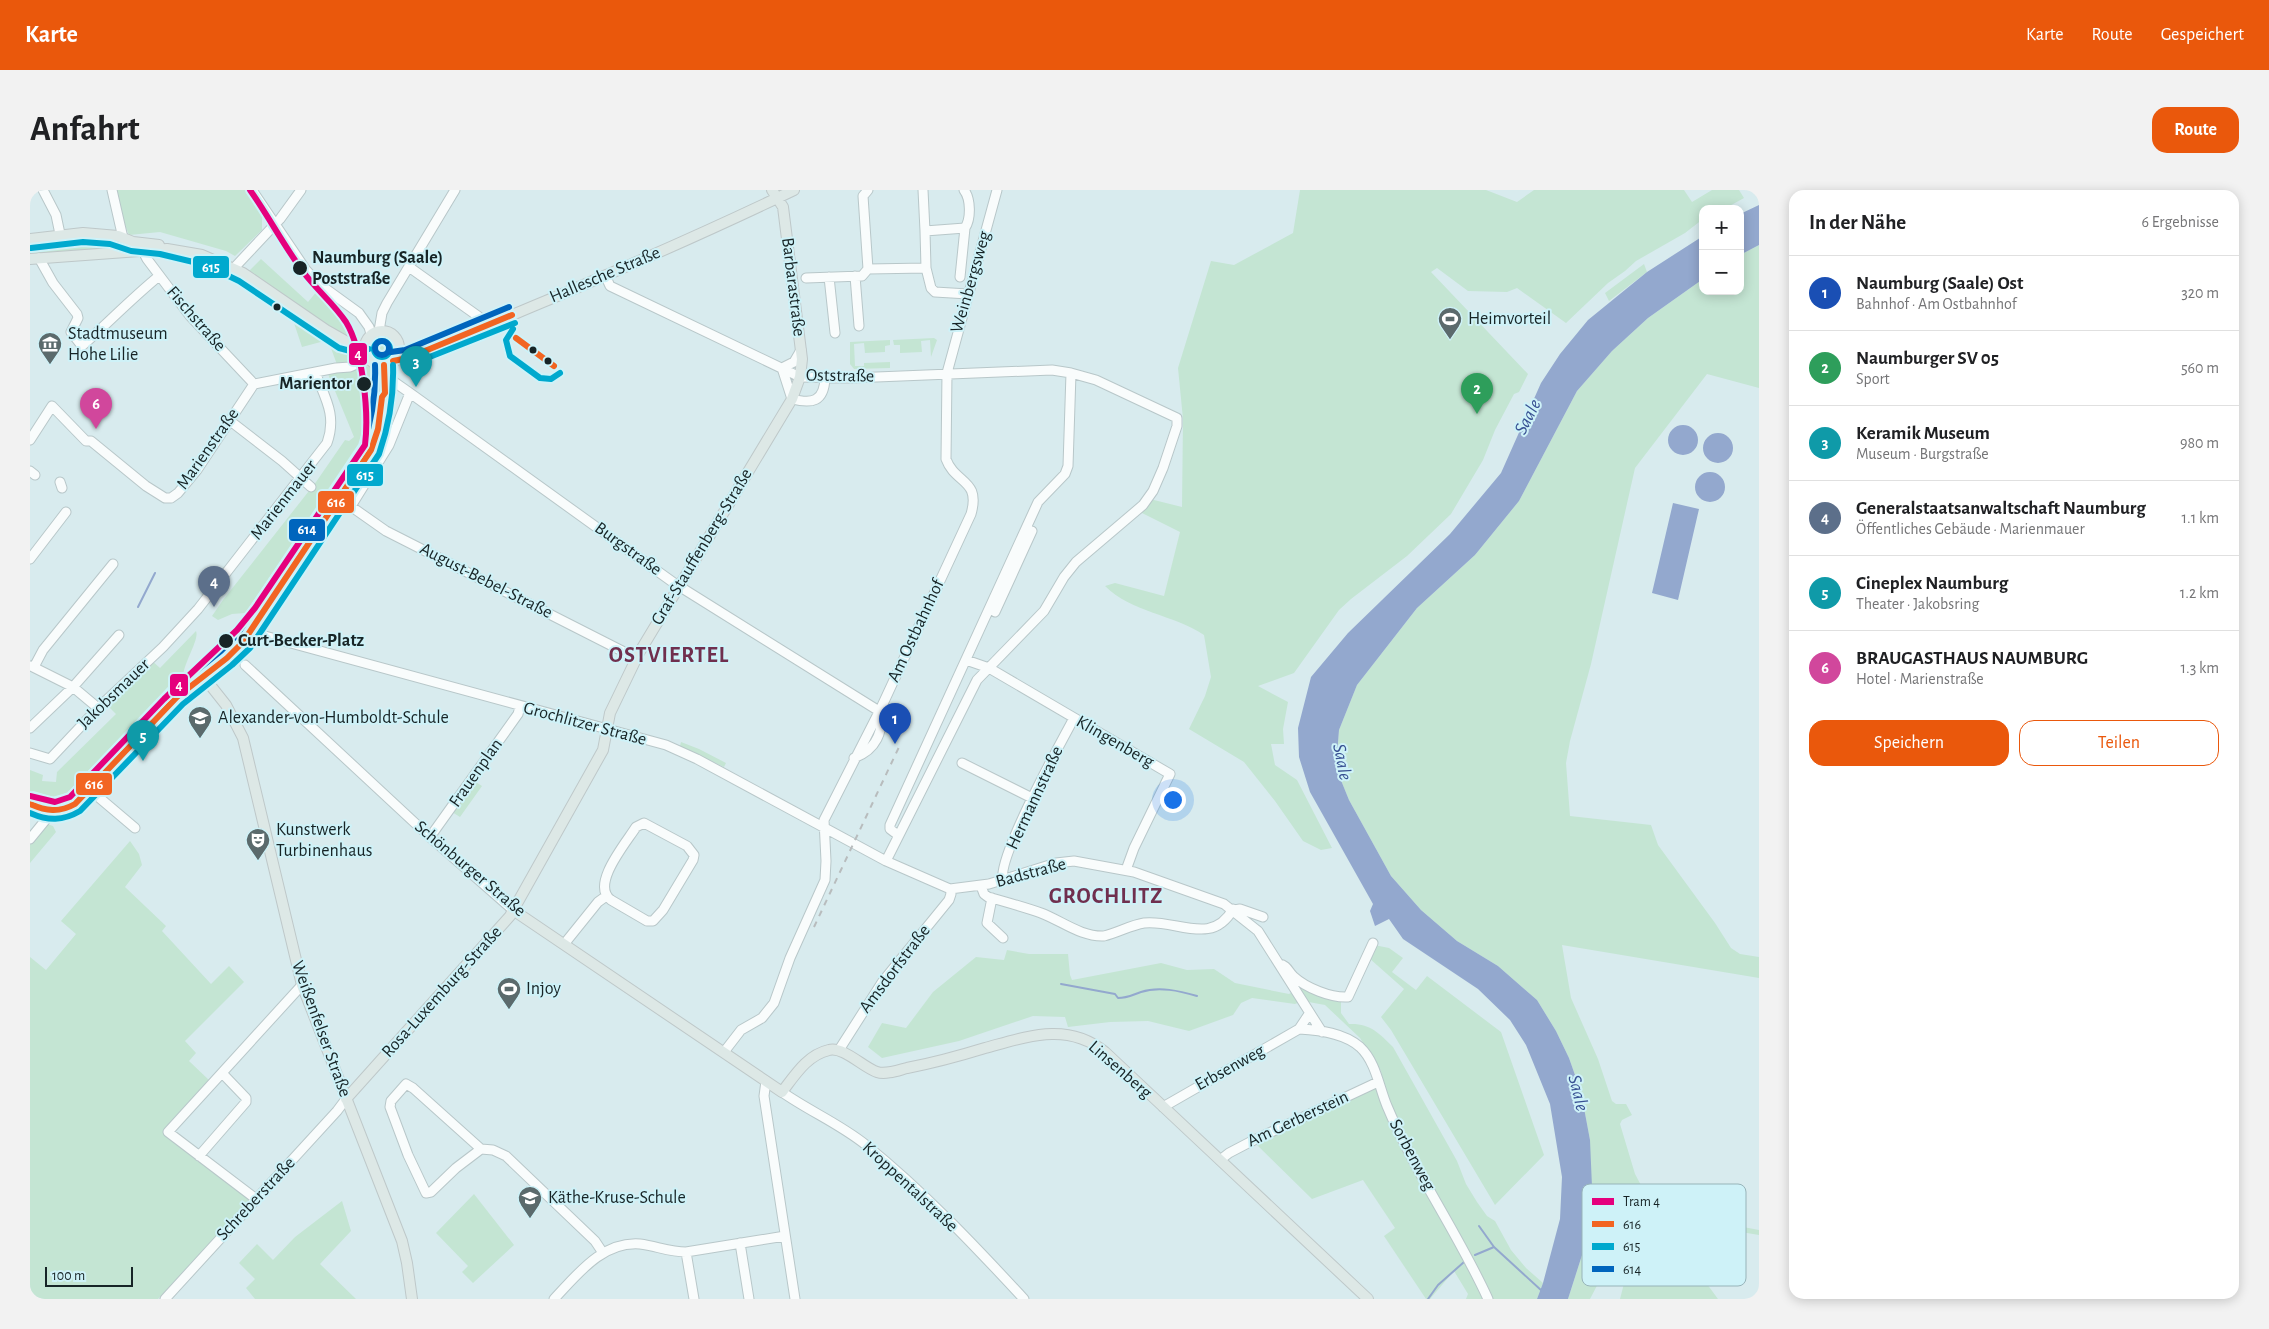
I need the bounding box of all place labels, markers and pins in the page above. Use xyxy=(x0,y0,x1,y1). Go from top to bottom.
place label: Naumburg (Saale) Poststraße xyxy=(312,249,443,288)
marker: Naumburg (Saale) Poststraße xyxy=(291,259,309,277)
unlabelled marker xyxy=(272,302,282,312)
sports icon: Heimvorteil xyxy=(1437,306,1463,340)
place label: Heimvorteil xyxy=(1468,310,1551,328)
place label: Stadtmuseum Hohe Lilie xyxy=(68,325,168,364)
museum icon: Stadtmuseum Hohe Lilie xyxy=(37,331,63,365)
unlabelled marker xyxy=(528,345,538,355)
pin: 3 xyxy=(400,346,432,387)
unlabelled marker xyxy=(543,356,553,366)
pin: 2 xyxy=(1461,373,1493,414)
place label: Marientor xyxy=(279,375,353,393)
marker: Marientor xyxy=(355,375,373,393)
pin: 6 xyxy=(80,388,112,429)
pin: 4 xyxy=(198,566,230,607)
marker: Curt-Becker-Platz xyxy=(217,632,235,650)
place label: Curt-Becker-Platz xyxy=(238,632,364,650)
pin: 1 xyxy=(879,703,911,744)
school or university icon: Alexander-von-Humboldt-Schule xyxy=(187,705,213,739)
place label: Alexander-von-Humboldt-Schule xyxy=(218,709,449,727)
pin: 5 xyxy=(127,720,159,761)
place label: Kunstwerk Turbinenhaus xyxy=(276,821,372,860)
theatre icon: Kunstwerk Turbinenhaus xyxy=(245,827,271,861)
sports icon: Injoy xyxy=(496,976,522,1010)
place label: Injoy xyxy=(526,980,561,998)
school or university icon: Käthe-Kruse-Schule xyxy=(517,1185,543,1219)
place label: Käthe-Kruse-Schule xyxy=(548,1189,686,1207)

